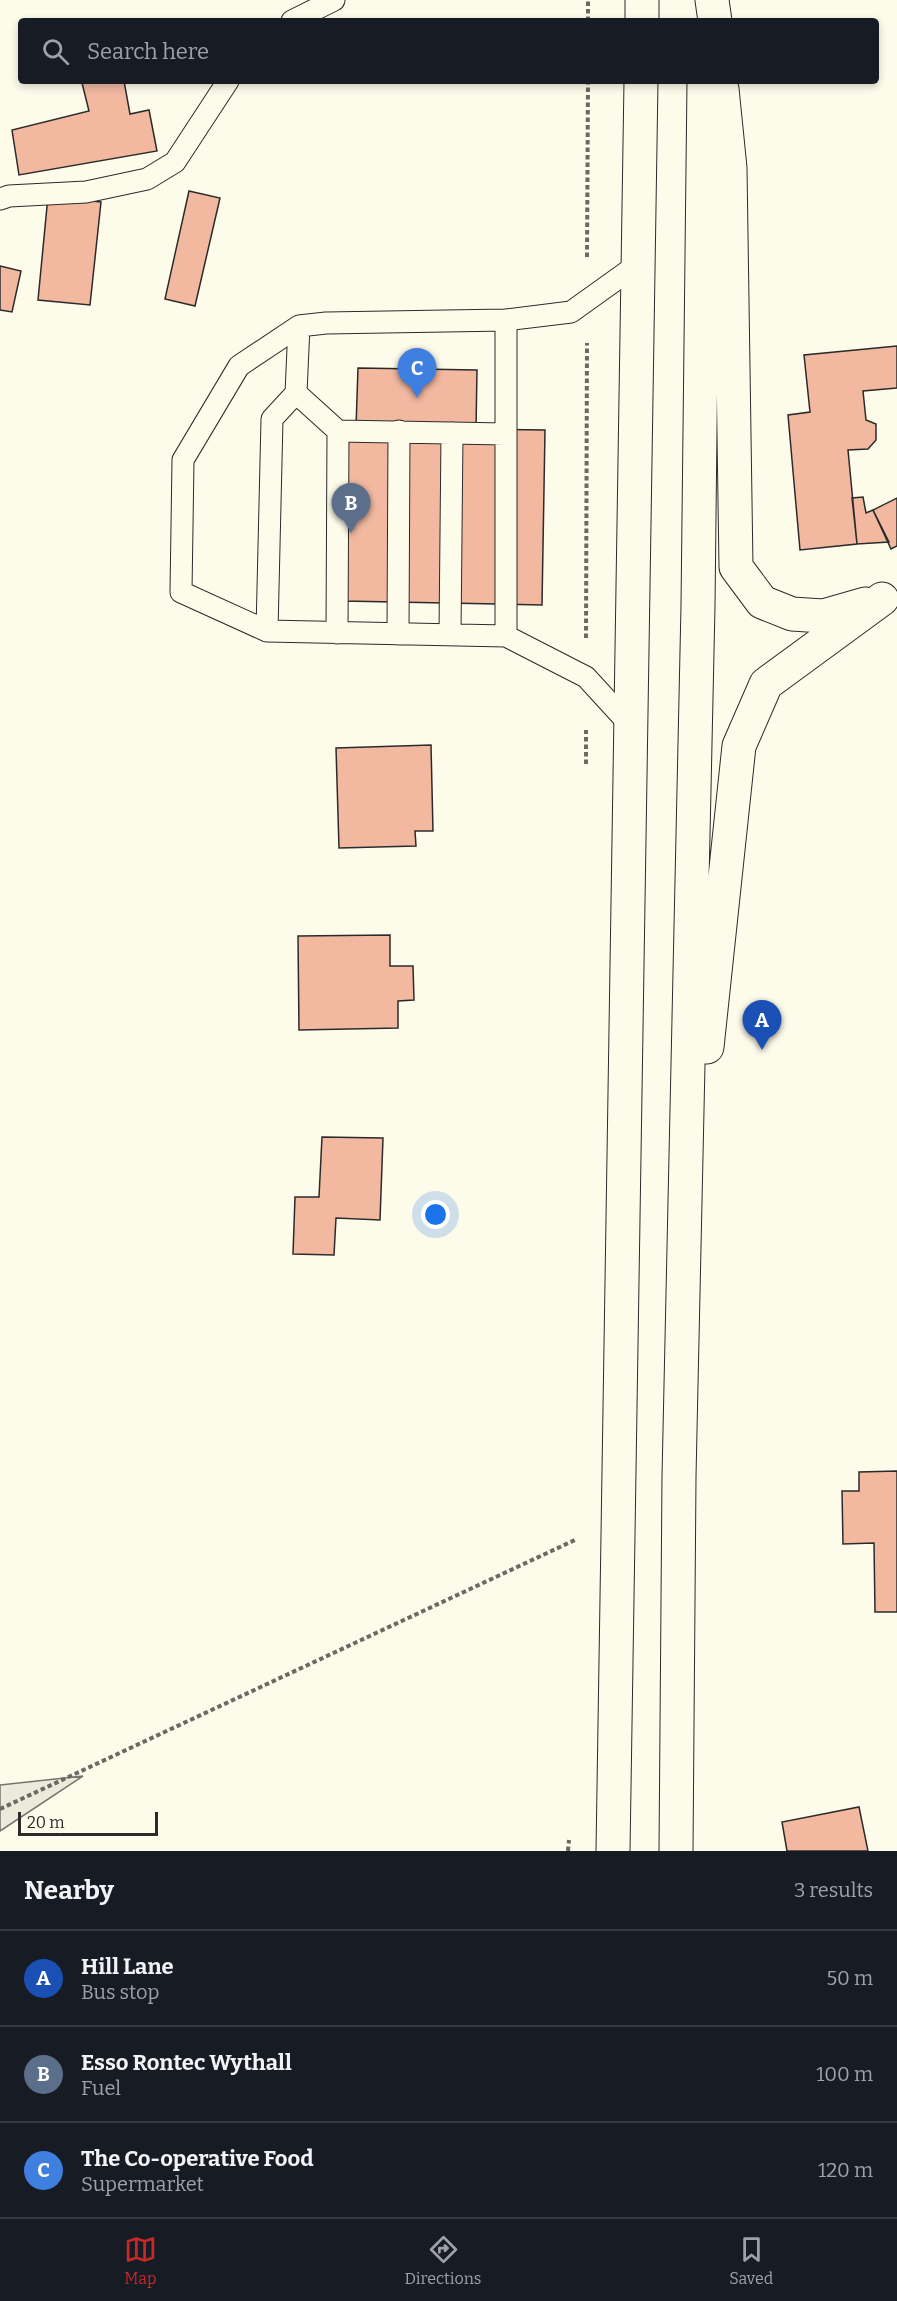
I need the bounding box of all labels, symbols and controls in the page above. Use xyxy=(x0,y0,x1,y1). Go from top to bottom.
search box xyxy=(18,18,879,84)
icon: search xyxy=(39,35,72,68)
text: Search here xyxy=(87,38,209,65)
pin: C xyxy=(398,348,436,398)
pin: B xyxy=(332,484,370,533)
pin: A xyxy=(742,1000,782,1050)
your location xyxy=(421,1200,450,1229)
scale bar xyxy=(18,1809,158,1836)
text: 20 m xyxy=(27,1813,64,1832)
text: Nearby xyxy=(24,1875,114,1906)
text: 3 results xyxy=(794,1878,873,1902)
text: Hill Lane xyxy=(81,1953,174,1980)
text: A xyxy=(36,1966,51,1990)
text: 50 m xyxy=(826,1966,873,1990)
text: Bus stop xyxy=(81,1980,159,2004)
text: Esso Rontec Wythall xyxy=(81,2049,292,2076)
text: B xyxy=(37,2062,50,2086)
text: 100 m xyxy=(816,2062,873,2086)
text: Fuel xyxy=(81,2076,121,2100)
text: The Co-operative Food xyxy=(81,2145,314,2172)
text: C xyxy=(37,2158,50,2182)
text: 120 m xyxy=(818,2158,873,2182)
text: Supermarket xyxy=(81,2172,204,2196)
tab: Map xyxy=(124,2233,157,2288)
tab: Directions xyxy=(405,2233,482,2288)
tab: Saved xyxy=(729,2233,773,2288)

